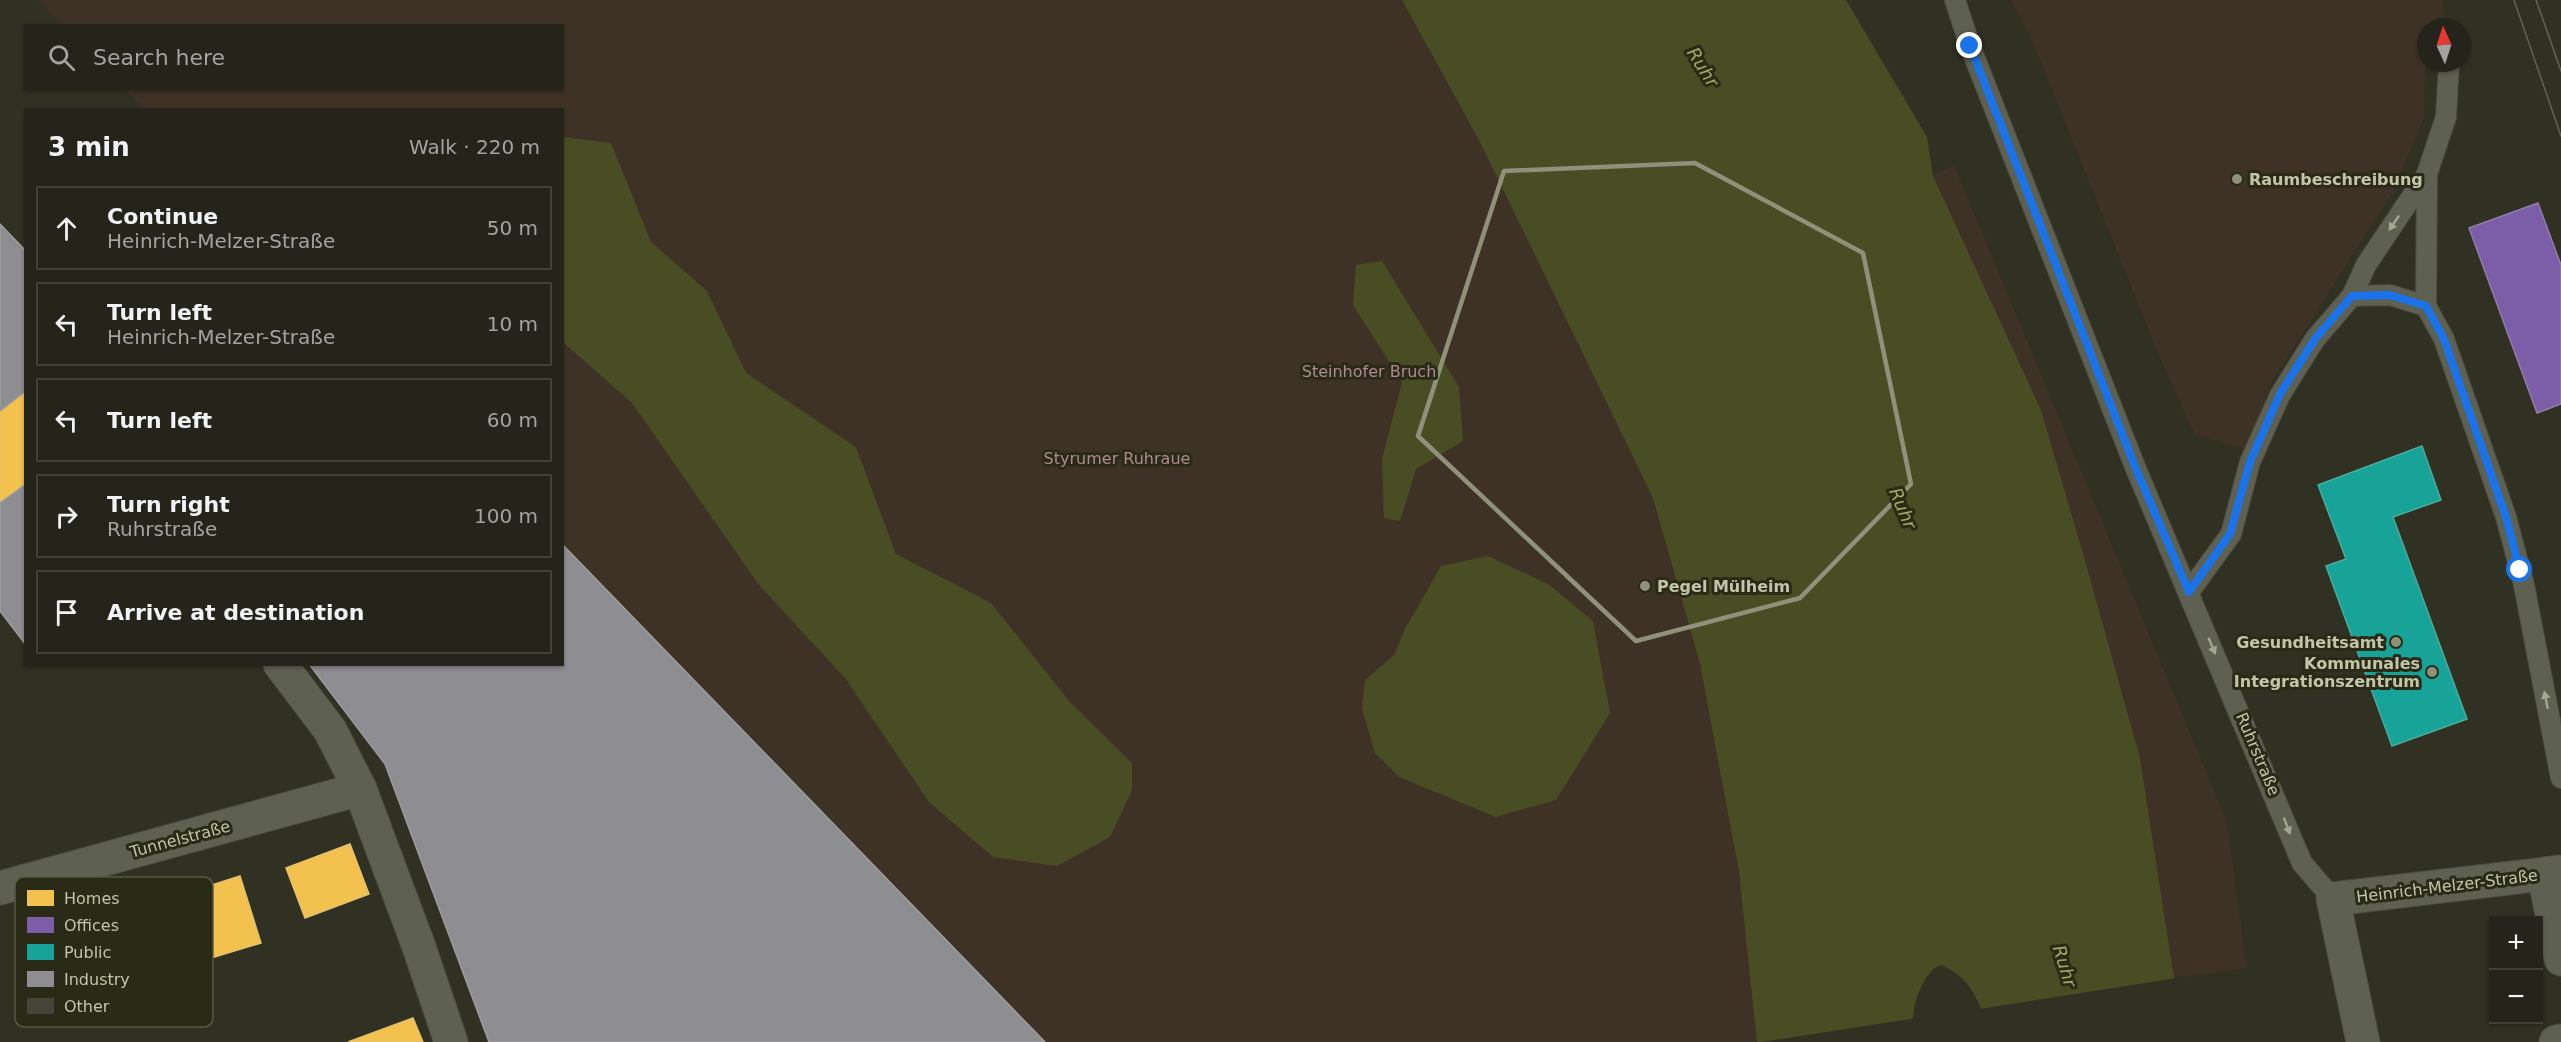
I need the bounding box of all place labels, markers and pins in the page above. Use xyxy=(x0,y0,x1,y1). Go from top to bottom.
place label: Raumbeschreibung xyxy=(2249,170,2423,189)
marker: Raumbeschreibung xyxy=(2230,172,2244,186)
place label: Pegel Mülheim xyxy=(1657,577,1790,596)
marker: Pegel Mülheim xyxy=(1638,579,1652,593)
place label: Gesundheitsamt xyxy=(2236,633,2384,652)
marker: Gesundheitsamt xyxy=(2389,635,2403,649)
place label: Kommunales Integrationszentrum xyxy=(2234,654,2420,691)
marker: Kommunales Integrationszentrum xyxy=(2425,665,2439,679)

